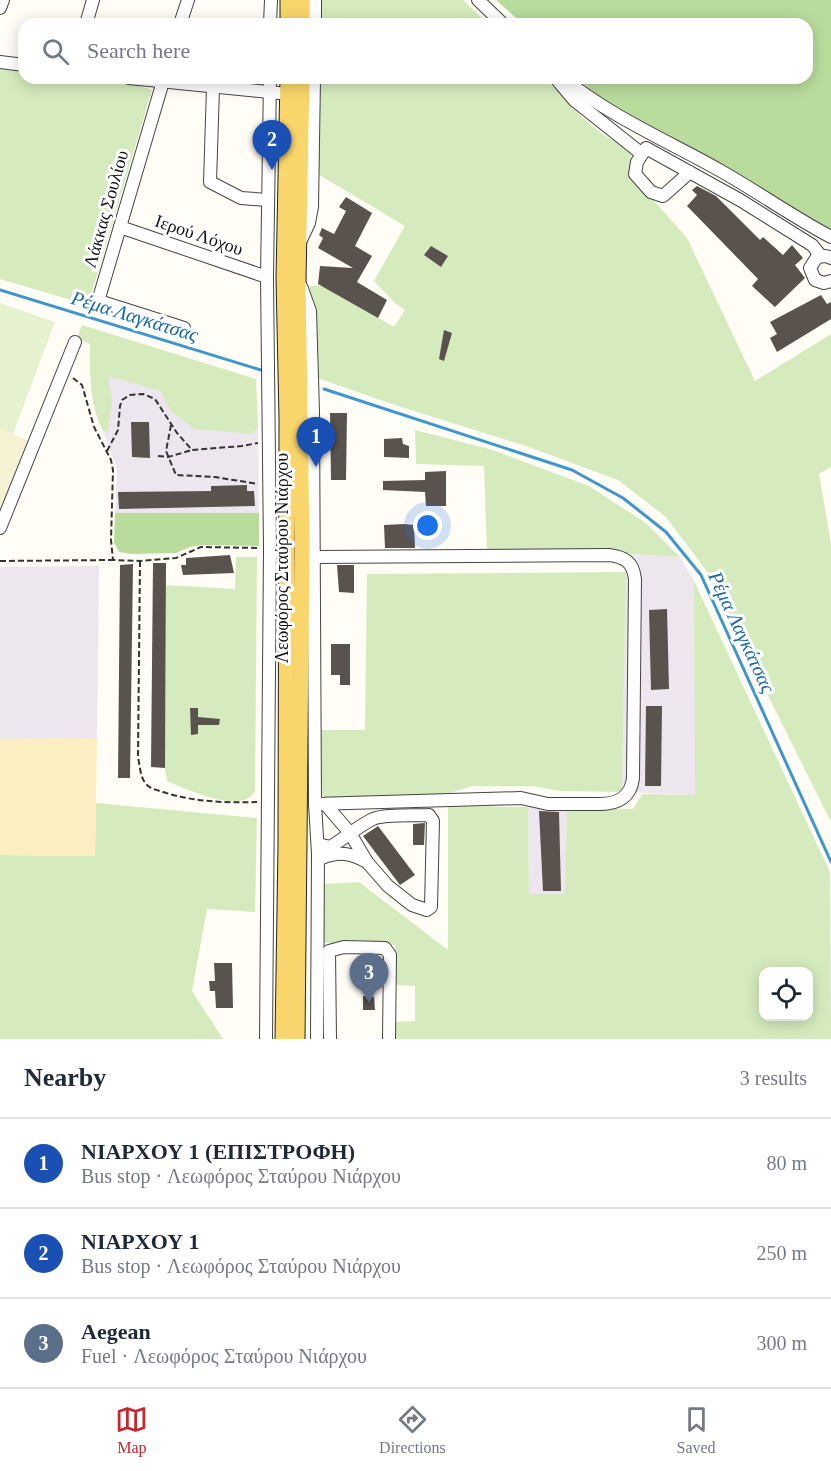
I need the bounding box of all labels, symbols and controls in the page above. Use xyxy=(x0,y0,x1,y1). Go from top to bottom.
search box xyxy=(18,18,813,84)
icon: search xyxy=(39,35,72,68)
text: Search here xyxy=(87,38,190,63)
pin: 2 xyxy=(252,120,292,170)
street label: Λάκκας Σουλίου xyxy=(80,148,132,270)
street label: Ιερού Λόχου xyxy=(152,211,246,259)
water label: Ρέμα Λαγκάτσας xyxy=(68,286,202,347)
pin: 1 xyxy=(296,418,336,467)
street label: Λεωφόρος Σταύρου Νιάρχου xyxy=(272,453,292,663)
your location xyxy=(413,511,442,540)
water label: Ρέμα Λαγκάτσας xyxy=(703,567,780,697)
pin: 3 xyxy=(350,954,388,1003)
map controls xyxy=(759,967,813,1021)
button: locate xyxy=(759,967,813,1021)
text: Nearby xyxy=(24,1063,106,1092)
text: 3 results xyxy=(740,1067,807,1089)
text: ΝΙΑΡΧΟΥ 1 (ΕΠΙΣΤΡΟΦΗ) xyxy=(81,1139,355,1164)
text: 1 xyxy=(39,1152,49,1174)
text: 80 m xyxy=(766,1152,807,1174)
text: Bus stop · Λεωφόρος Σταύρου Νιάρχου xyxy=(81,1165,401,1187)
text: ΝΙΑΡΧΟΥ 1 xyxy=(81,1229,200,1254)
text: 2 xyxy=(39,1242,49,1264)
text: 250 m xyxy=(756,1242,807,1264)
text: Bus stop · Λεωφόρος Σταύρου Νιάρχου xyxy=(81,1255,401,1277)
text: Aegean xyxy=(81,1319,151,1344)
text: 3 xyxy=(39,1332,49,1354)
text: 300 m xyxy=(756,1332,807,1354)
text: Fuel · Λεωφόρος Σταύρου Νιάρχου xyxy=(81,1345,367,1367)
tab: Map xyxy=(115,1403,148,1457)
tab: Directions xyxy=(379,1403,446,1457)
tab: Saved xyxy=(676,1403,716,1457)

